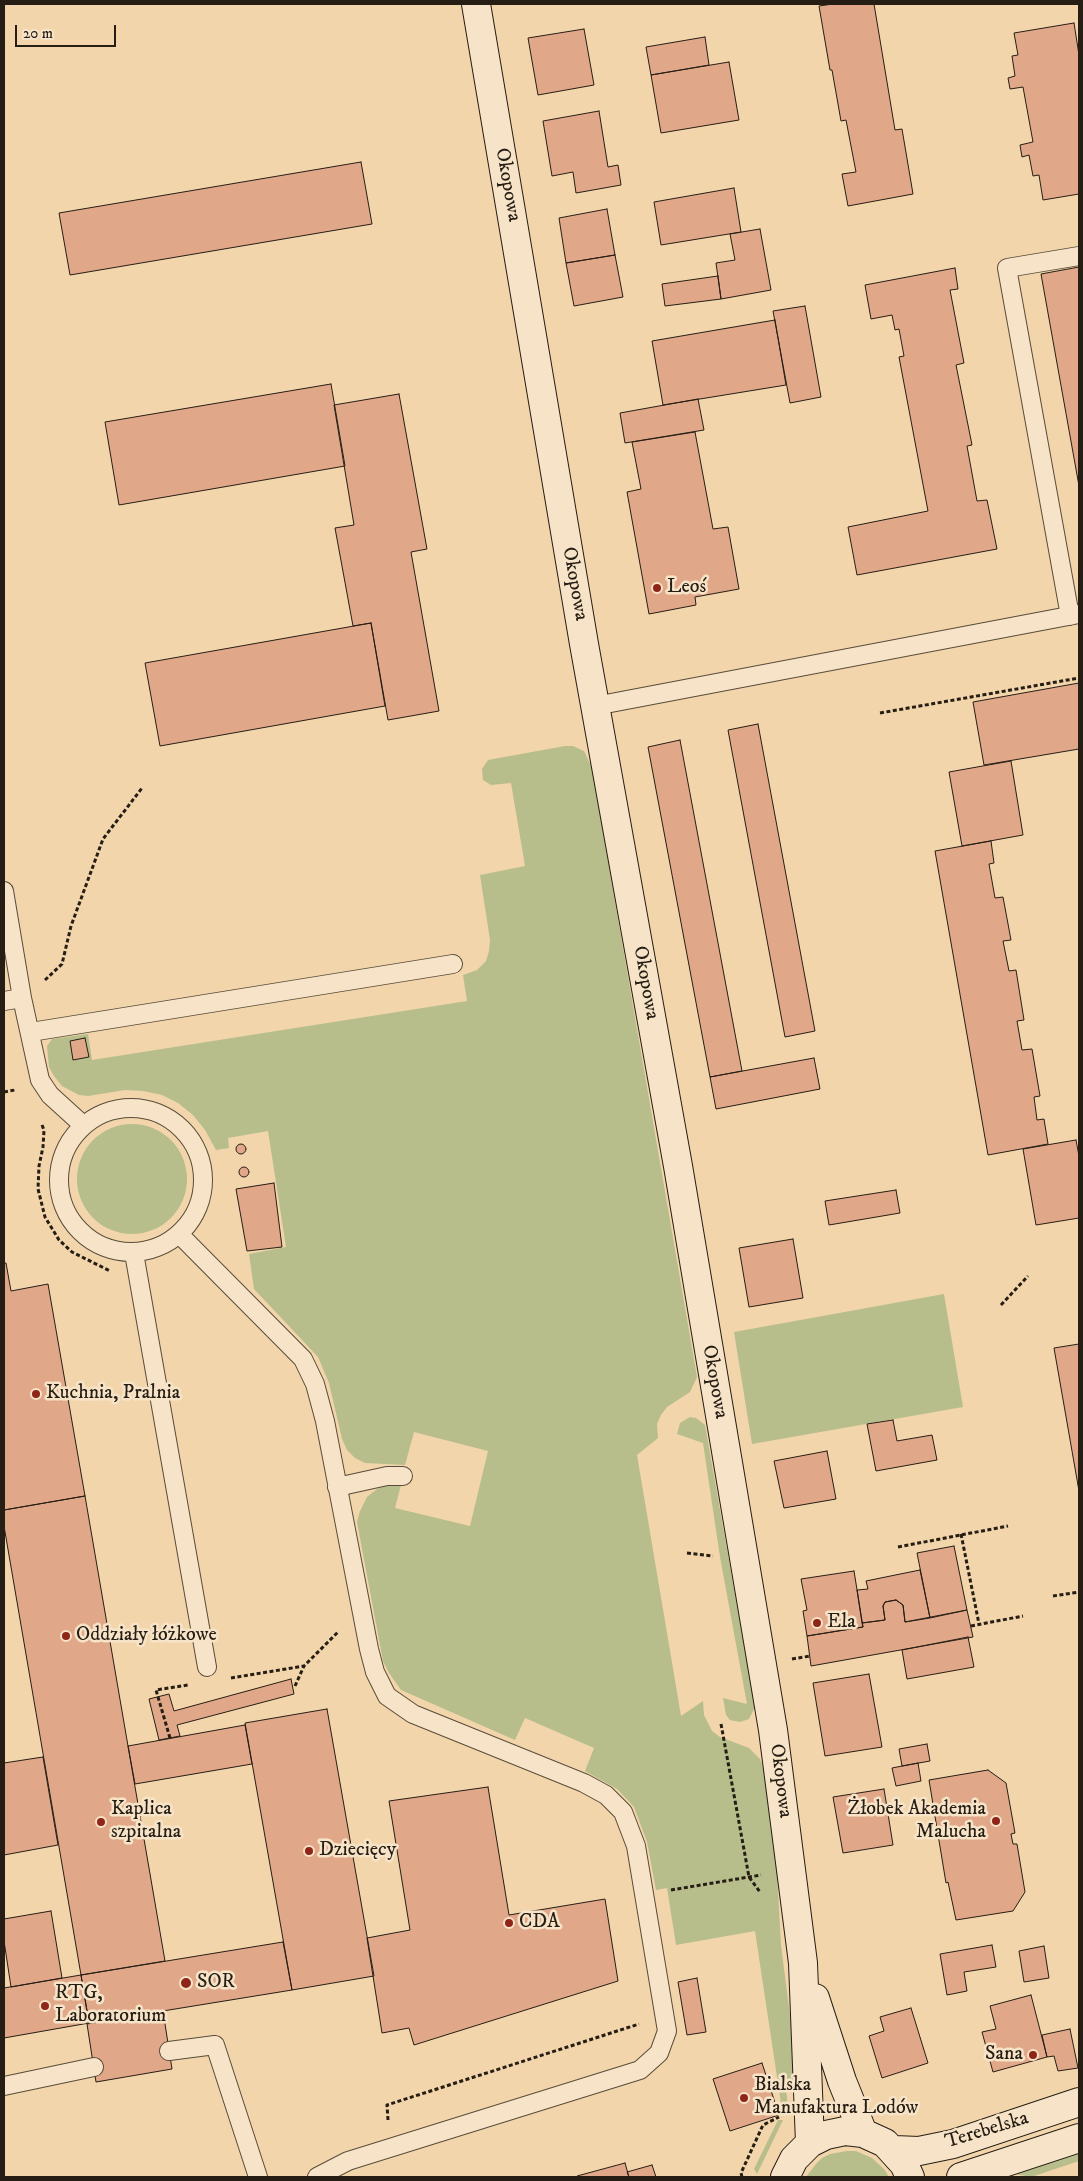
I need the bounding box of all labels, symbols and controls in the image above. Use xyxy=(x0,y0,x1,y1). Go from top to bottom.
scale bar xyxy=(18,15,119,47)
text: 20 m xyxy=(23,24,53,43)
street label: Okopowa xyxy=(489,146,525,224)
street label: Okopowa xyxy=(556,545,592,623)
place label: Leoś xyxy=(667,576,706,600)
marker: Leoś xyxy=(651,582,663,594)
street label: Okopowa xyxy=(627,944,663,1022)
street label: Okopowa xyxy=(696,1343,732,1421)
place label: Kuchnia, Pralnia xyxy=(46,1382,180,1406)
marker: Kuchnia, Pralnia xyxy=(30,1388,42,1400)
place label: Ela xyxy=(827,1611,856,1635)
marker: Ela xyxy=(811,1617,823,1629)
place label: Oddziały łóżkowe xyxy=(76,1624,217,1648)
marker: Oddziały łóżkowe xyxy=(60,1630,72,1642)
street label: Okopowa xyxy=(764,1743,796,1819)
place label: Kaplica szpitalna xyxy=(111,1798,181,1845)
place label: Żłobek Akademia Malucha xyxy=(848,1798,986,1845)
marker: Żłobek Akademia Malucha xyxy=(990,1815,1002,1827)
marker: Kaplica szpitalna xyxy=(95,1816,107,1828)
place label: Dziecięcy xyxy=(319,1839,396,1863)
marker: Dziecięcy xyxy=(303,1845,315,1857)
place label: CDA xyxy=(519,1911,560,1935)
marker: CDA xyxy=(503,1917,515,1929)
place label: SOR xyxy=(197,1971,235,1995)
marker: SOR xyxy=(179,1976,193,1990)
place label: RTG, Laboratorium xyxy=(55,1982,166,2029)
marker: RTG, Laboratorium xyxy=(39,2000,51,2012)
place label: Sana xyxy=(985,2043,1023,2067)
marker: Sana xyxy=(1027,2049,1039,2061)
place label: Bialska Manufaktura Lodów xyxy=(754,2074,918,2121)
marker: Bialska Manufaktura Lodów xyxy=(738,2092,750,2104)
street label: Terebelska xyxy=(942,2107,1032,2155)

